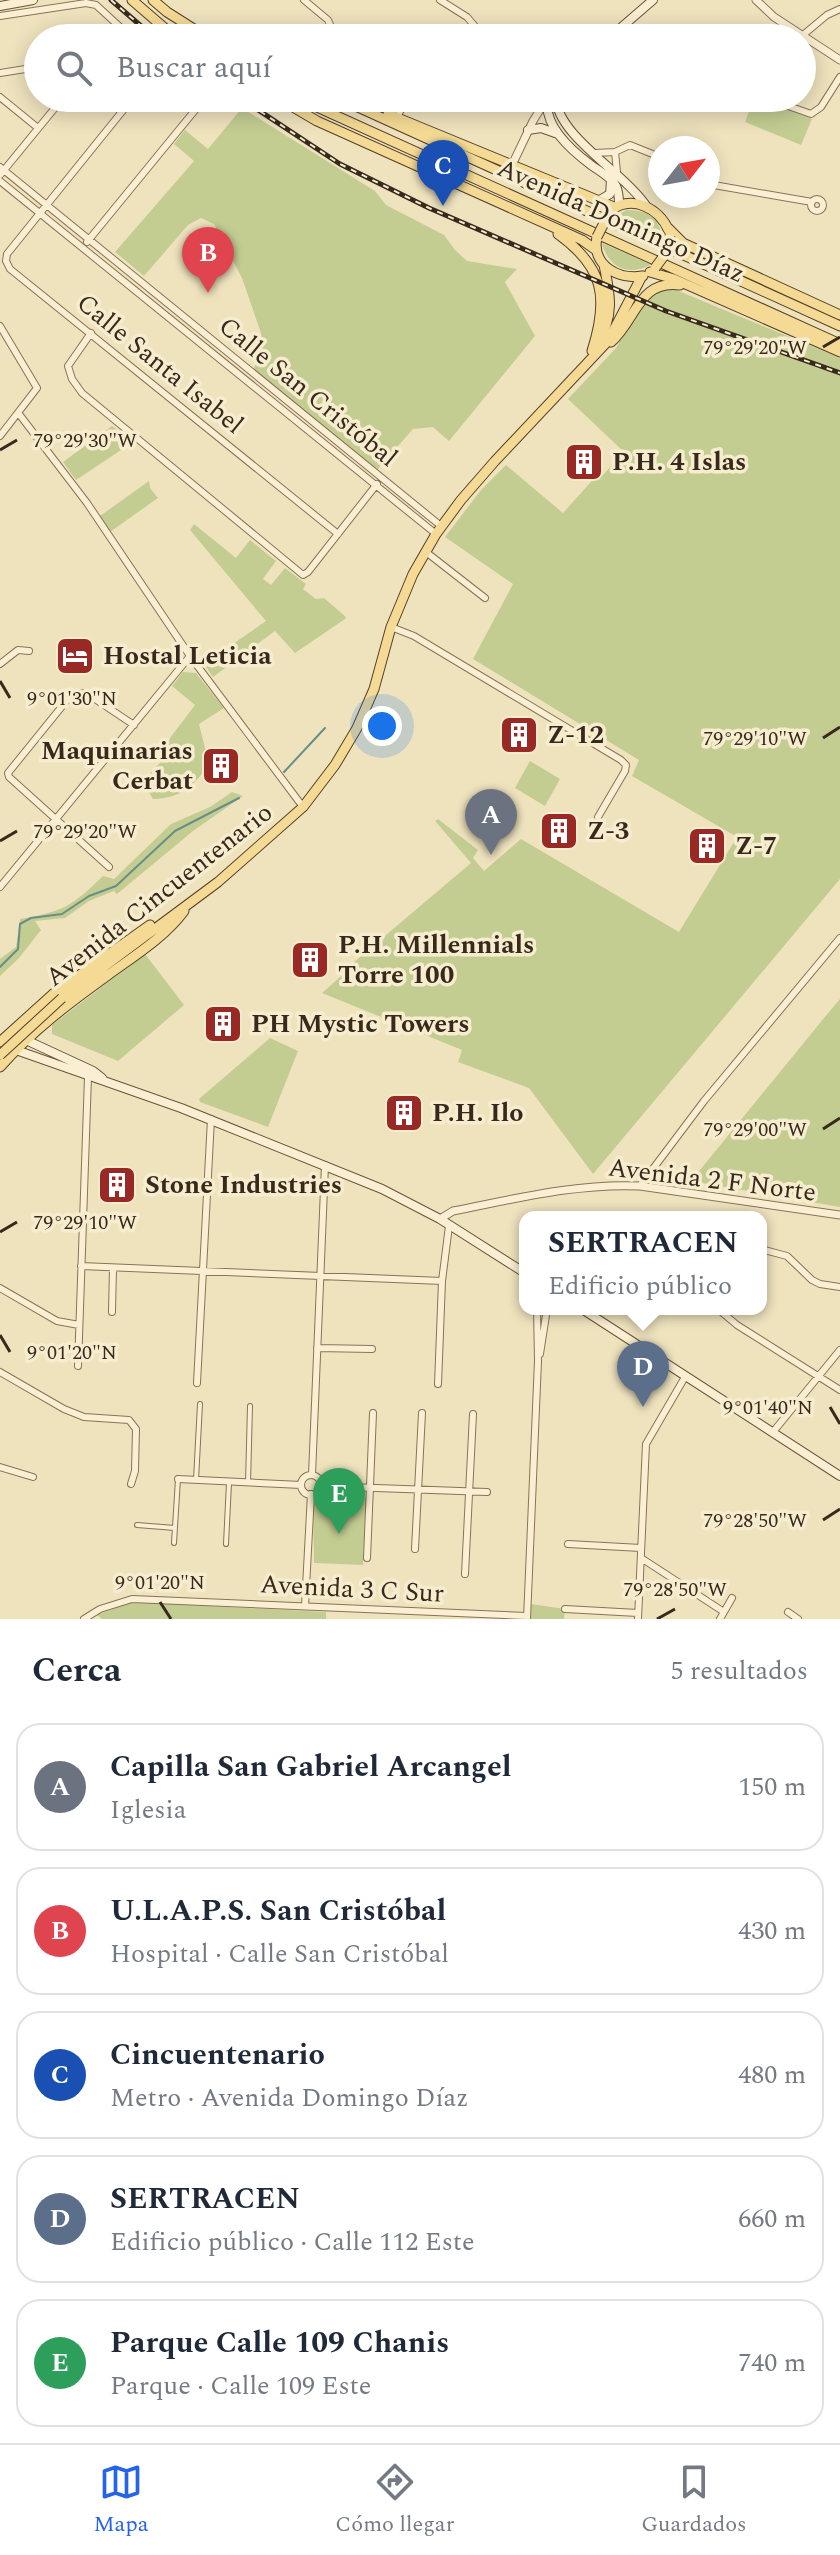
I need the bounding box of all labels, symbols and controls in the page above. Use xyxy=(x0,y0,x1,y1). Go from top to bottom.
search box xyxy=(24,24,816,112)
text: Buscar aquí xyxy=(116,45,272,91)
icon: search xyxy=(52,46,96,90)
north arrow xyxy=(648,136,720,208)
pin: C xyxy=(417,140,469,206)
street label: Avenida Domingo Díaz xyxy=(491,148,751,294)
pin: B xyxy=(182,227,234,293)
street label: Calle Santa Isabel xyxy=(68,284,252,444)
street label: Calle San Cristóbal xyxy=(210,307,406,477)
text: 79°29'20"W xyxy=(703,333,807,363)
text: 79°29'30"W xyxy=(33,426,137,456)
building icon: P.H. 4 Islas xyxy=(563,441,605,483)
place label: P.H. 4 Islas xyxy=(612,442,746,482)
hotel icon: Hostal Leticia xyxy=(54,635,96,677)
place label: Hostal Leticia xyxy=(103,636,272,676)
text: 9°01'30"N xyxy=(27,684,117,714)
your location xyxy=(362,706,402,746)
building icon: Z-12 xyxy=(498,714,540,756)
place label: Z-12 xyxy=(547,715,604,755)
text: 79°29'10"W xyxy=(703,724,807,754)
place label: Maquinarias Cerbat xyxy=(41,731,193,801)
building icon: Maquinarias Cerbat xyxy=(200,745,242,787)
pin: A xyxy=(465,789,517,855)
street label: Avenida Cincuentenario xyxy=(37,793,281,997)
building icon: Z-3 xyxy=(538,810,580,852)
place label: Z-3 xyxy=(587,811,629,851)
text: 79°29'20"W xyxy=(33,817,137,847)
building icon: Z-7 xyxy=(686,825,728,867)
place label: Z-7 xyxy=(735,826,777,866)
place label: P.H. Millennials Torre 100 xyxy=(338,925,534,995)
building icon: P.H. Millennials Torre 100 xyxy=(289,939,331,981)
building icon: PH Mystic Towers xyxy=(202,1003,244,1045)
place label: PH Mystic Towers xyxy=(251,1004,470,1044)
building icon: P.H. Ilo xyxy=(383,1092,425,1134)
place label: P.H. Ilo xyxy=(432,1093,523,1133)
text: 79°29'00"W xyxy=(703,1115,807,1145)
street label: Avenida 2 F Norte xyxy=(606,1147,818,1213)
building icon: Stone Industries xyxy=(96,1164,138,1206)
place label: Stone Industries xyxy=(145,1165,342,1205)
text: 79°29'10"W xyxy=(33,1208,137,1238)
popup xyxy=(519,1211,767,1315)
text: SERTRACEN xyxy=(548,1220,738,1266)
text: Edificio público xyxy=(548,1266,732,1306)
text: 9°01'20"N xyxy=(27,1338,117,1368)
pin: D xyxy=(617,1341,669,1407)
text: 9°01'40"N xyxy=(723,1393,813,1423)
pin: E xyxy=(313,1468,365,1534)
text: 79°28'50"W xyxy=(703,1506,807,1536)
street label: Avenida 3 C Sur xyxy=(259,1564,445,1614)
text: 9°01'20"N xyxy=(115,1568,205,1598)
text: 79°28'50"W xyxy=(623,1575,727,1605)
text: Cerca xyxy=(32,1645,121,1697)
text: 5 resultados xyxy=(670,1651,808,1691)
text: Capilla San Gabriel Arcangel xyxy=(110,1744,512,1790)
text: A xyxy=(50,1767,70,1807)
text: 150 m xyxy=(738,1767,806,1807)
text: Iglesia xyxy=(110,1790,186,1830)
text: U.L.A.P.S. San Cristóbal xyxy=(110,1888,446,1934)
text: B xyxy=(51,1911,69,1951)
text: 430 m xyxy=(738,1911,806,1951)
text: Hospital · Calle San Cristóbal xyxy=(110,1934,449,1974)
text: Cincuentenario xyxy=(110,2032,325,2078)
text: C xyxy=(51,2055,69,2095)
text: 480 m xyxy=(738,2055,806,2095)
text: Metro · Avenida Domingo Díaz xyxy=(110,2078,469,2118)
text: SERTRACEN xyxy=(110,2176,300,2222)
text: D xyxy=(50,2199,70,2239)
text: 660 m xyxy=(738,2199,806,2239)
text: Edificio público · Calle 112 Este xyxy=(110,2222,475,2262)
text: Parque Calle 109 Chanis xyxy=(110,2320,449,2366)
text: E xyxy=(51,2343,69,2383)
text: 740 m xyxy=(738,2343,806,2383)
text: Parque · Calle 109 Este xyxy=(110,2366,371,2406)
tab: Mapa xyxy=(93,2460,149,2541)
tab: Cómo llegar xyxy=(335,2460,454,2541)
tab: Guardados xyxy=(641,2460,747,2541)

